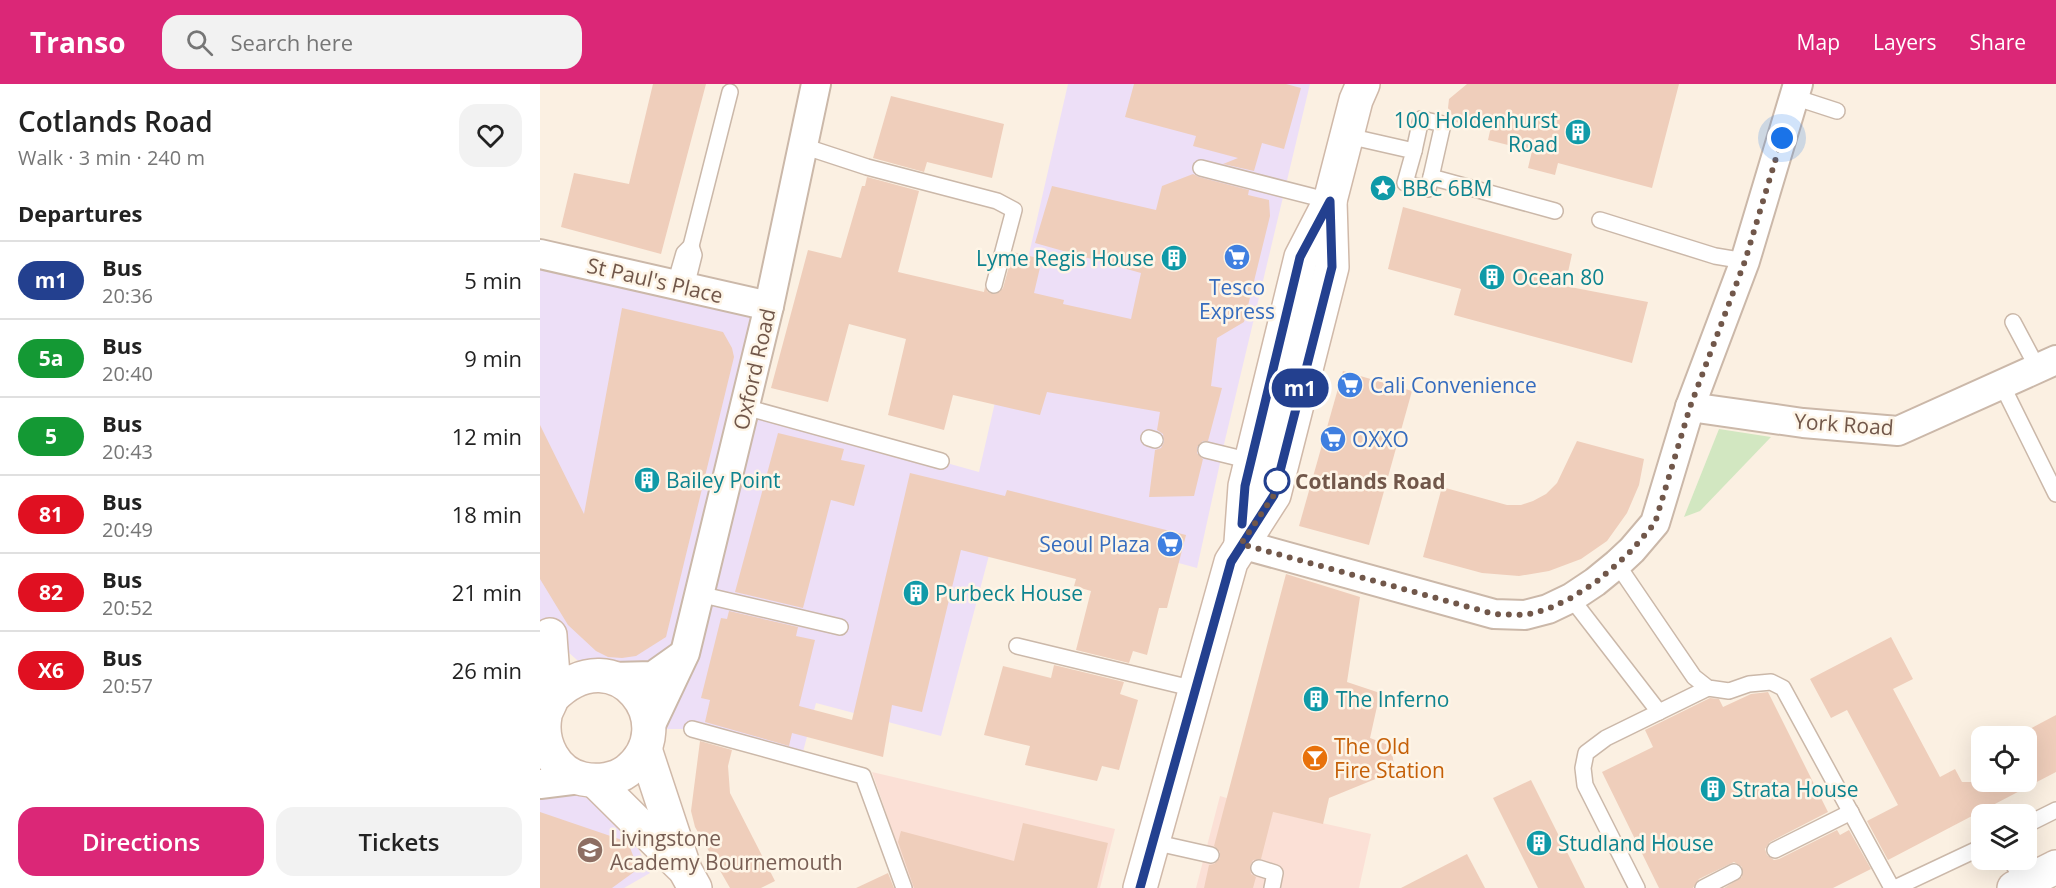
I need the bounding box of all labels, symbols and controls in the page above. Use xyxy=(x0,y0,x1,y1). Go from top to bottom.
search box xyxy=(162,15,582,69)
text: Transo xyxy=(30,23,126,61)
icon: search xyxy=(183,26,216,59)
text: Search here xyxy=(231,27,353,57)
text: Map xyxy=(1797,28,1840,56)
text: Layers xyxy=(1873,28,1937,56)
text: Share xyxy=(1970,28,2026,56)
text: Cotlands Road xyxy=(18,102,213,140)
button: heart xyxy=(459,104,522,167)
place label: 100 Holdenhurst Road xyxy=(1394,106,1558,158)
building icon: 100 Holdenhurst Road xyxy=(1563,117,1593,147)
your location xyxy=(1767,123,1797,153)
text: Walk · 3 min · 240 m xyxy=(18,144,205,171)
place icon: BBC 6BM xyxy=(1368,173,1398,203)
place label: BBC 6BM xyxy=(1402,174,1492,202)
text: Departures xyxy=(18,198,142,228)
supermarket icon: Tesco Express xyxy=(1222,242,1252,272)
building icon: Lyme Regis House xyxy=(1159,243,1189,273)
place label: Lyme Regis House xyxy=(976,244,1154,272)
street label: St Paul's Place xyxy=(584,251,726,309)
text: Bus xyxy=(102,252,142,282)
building icon: Ocean 80 xyxy=(1477,262,1507,292)
place label: Ocean 80 xyxy=(1512,263,1604,291)
text: 5 min xyxy=(464,265,522,295)
text: m1 xyxy=(35,266,67,294)
place label: Tesco Express xyxy=(1199,273,1275,325)
text: 20:36 xyxy=(102,282,153,309)
street label: Oxford Road xyxy=(726,305,782,433)
text: Bus xyxy=(102,330,142,360)
text: 9 min xyxy=(464,343,522,373)
text: 5a xyxy=(39,344,63,372)
text: 20:40 xyxy=(102,360,153,387)
line badge: m1 xyxy=(1273,368,1327,408)
supermarket icon: Cali Convenience xyxy=(1335,370,1365,400)
place label: Cali Convenience xyxy=(1370,371,1537,399)
text: m1 xyxy=(1284,374,1316,402)
street label: York Road xyxy=(1793,407,1895,441)
text: Bus xyxy=(102,408,142,438)
text: 12 min xyxy=(452,421,522,451)
text: 5 xyxy=(45,422,57,450)
supermarket icon: OXXO xyxy=(1318,424,1348,454)
place label: OXXO xyxy=(1352,425,1409,453)
text: 20:43 xyxy=(102,438,153,465)
building icon: Bailey Point xyxy=(632,465,662,495)
place label: Bailey Point xyxy=(666,466,781,494)
place label: Cotlands Road xyxy=(1295,467,1445,495)
marker: Cotlands Road xyxy=(1264,468,1290,494)
text: Bus xyxy=(102,486,142,516)
text: 18 min xyxy=(452,499,522,529)
text: 81 xyxy=(39,500,63,528)
text: 20:49 xyxy=(102,516,153,543)
supermarket icon: Seoul Plaza xyxy=(1155,529,1185,559)
place label: Seoul Plaza xyxy=(1039,530,1150,558)
text: Bus xyxy=(102,564,142,594)
text: 21 min xyxy=(452,577,522,607)
text: 82 xyxy=(39,578,63,606)
building icon: Purbeck House xyxy=(901,578,931,608)
place label: Purbeck House xyxy=(935,579,1083,607)
text: 20:52 xyxy=(102,594,153,621)
text: Bus xyxy=(102,642,142,672)
text: 26 min xyxy=(452,655,522,685)
text: X6 xyxy=(38,656,64,684)
text: 20:57 xyxy=(102,672,153,699)
building icon: The Inferno xyxy=(1301,684,1331,714)
place label: The Inferno xyxy=(1336,685,1449,713)
map controls xyxy=(1971,726,2037,870)
button: locate xyxy=(1971,726,2037,792)
place label: The Old Fire Station xyxy=(1334,732,1445,784)
bar icon: The Old Fire Station xyxy=(1300,743,1330,773)
building icon: Strata House xyxy=(1698,774,1728,804)
place label: Strata House xyxy=(1732,775,1859,803)
button: layers xyxy=(1971,804,2037,870)
button: Directions xyxy=(18,807,264,876)
button: Tickets xyxy=(276,807,522,876)
place label: Livingstone Academy Bournemouth xyxy=(610,824,843,876)
building icon: Studland House xyxy=(1524,828,1554,858)
place label: Studland House xyxy=(1558,829,1714,857)
school or university icon: Livingstone Academy Bournemouth xyxy=(575,835,605,865)

